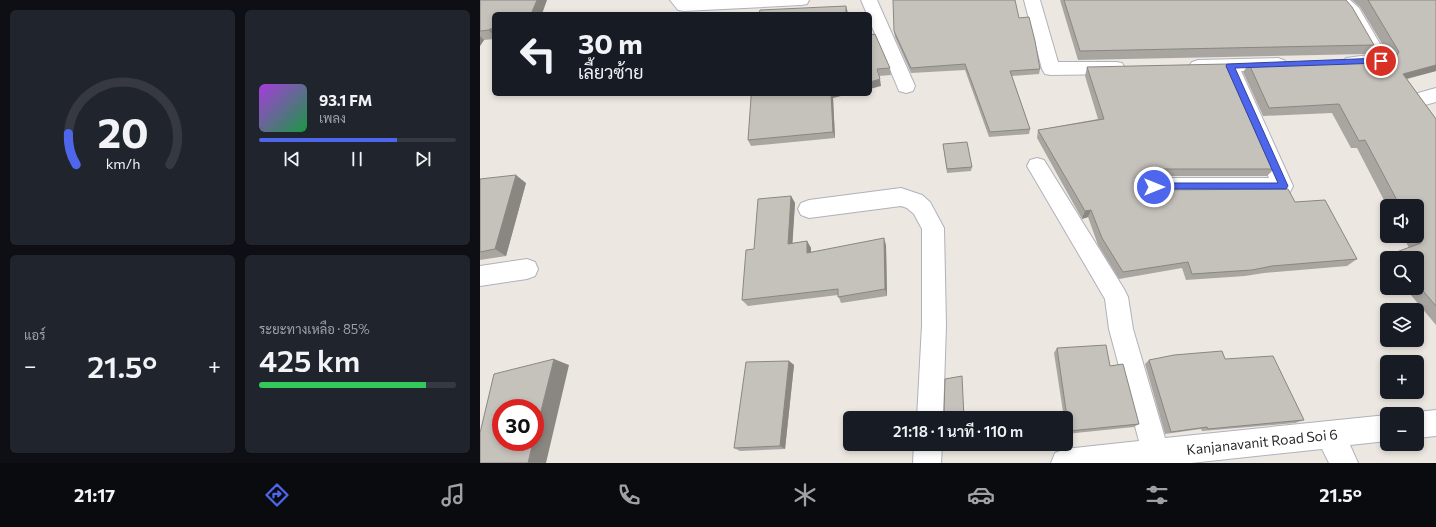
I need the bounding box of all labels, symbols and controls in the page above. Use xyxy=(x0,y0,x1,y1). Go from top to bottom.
text: 30 m xyxy=(578,26,643,60)
icon: left xyxy=(512,28,564,80)
pin xyxy=(1364,44,1398,78)
icon: arrive xyxy=(1370,50,1392,72)
text: เลี้ยวซ้าย xyxy=(578,61,644,83)
text: 93.1 FM xyxy=(319,91,372,109)
text: 20 xyxy=(97,106,148,157)
text: เพลง xyxy=(319,110,346,126)
icon: previous xyxy=(281,148,303,170)
icon: pause xyxy=(346,148,368,170)
icon: next xyxy=(412,148,434,170)
text: km/h xyxy=(105,154,140,172)
position arrow xyxy=(1133,166,1175,208)
map controls xyxy=(1380,199,1424,451)
button: sound xyxy=(1380,199,1424,243)
button: search xyxy=(1380,251,1424,295)
button: layers xyxy=(1380,303,1424,347)
text: ระยะทางเหลือ · 85% xyxy=(259,321,370,337)
text: แอร์ xyxy=(24,327,45,343)
text: 425 km xyxy=(259,341,360,378)
text: 21.5° xyxy=(87,347,157,384)
text: − xyxy=(24,352,37,379)
text: + xyxy=(208,352,221,379)
button: + xyxy=(1380,355,1424,399)
speed limit sign: 30 xyxy=(492,399,544,451)
button: − xyxy=(1380,407,1424,451)
text: 21:18 · 1 นาที · 110 m xyxy=(893,422,1023,440)
street label: Kanjanavanit Road Soi 6 xyxy=(1185,425,1338,458)
icon: directions xyxy=(263,481,291,509)
icon: music xyxy=(439,481,467,509)
icon: phone xyxy=(615,481,643,509)
icon: climate xyxy=(791,481,819,509)
icon: car xyxy=(967,481,995,509)
icon: filters xyxy=(1143,481,1171,509)
text: 21:17 xyxy=(74,484,115,506)
text: 21.5° xyxy=(1319,484,1362,506)

